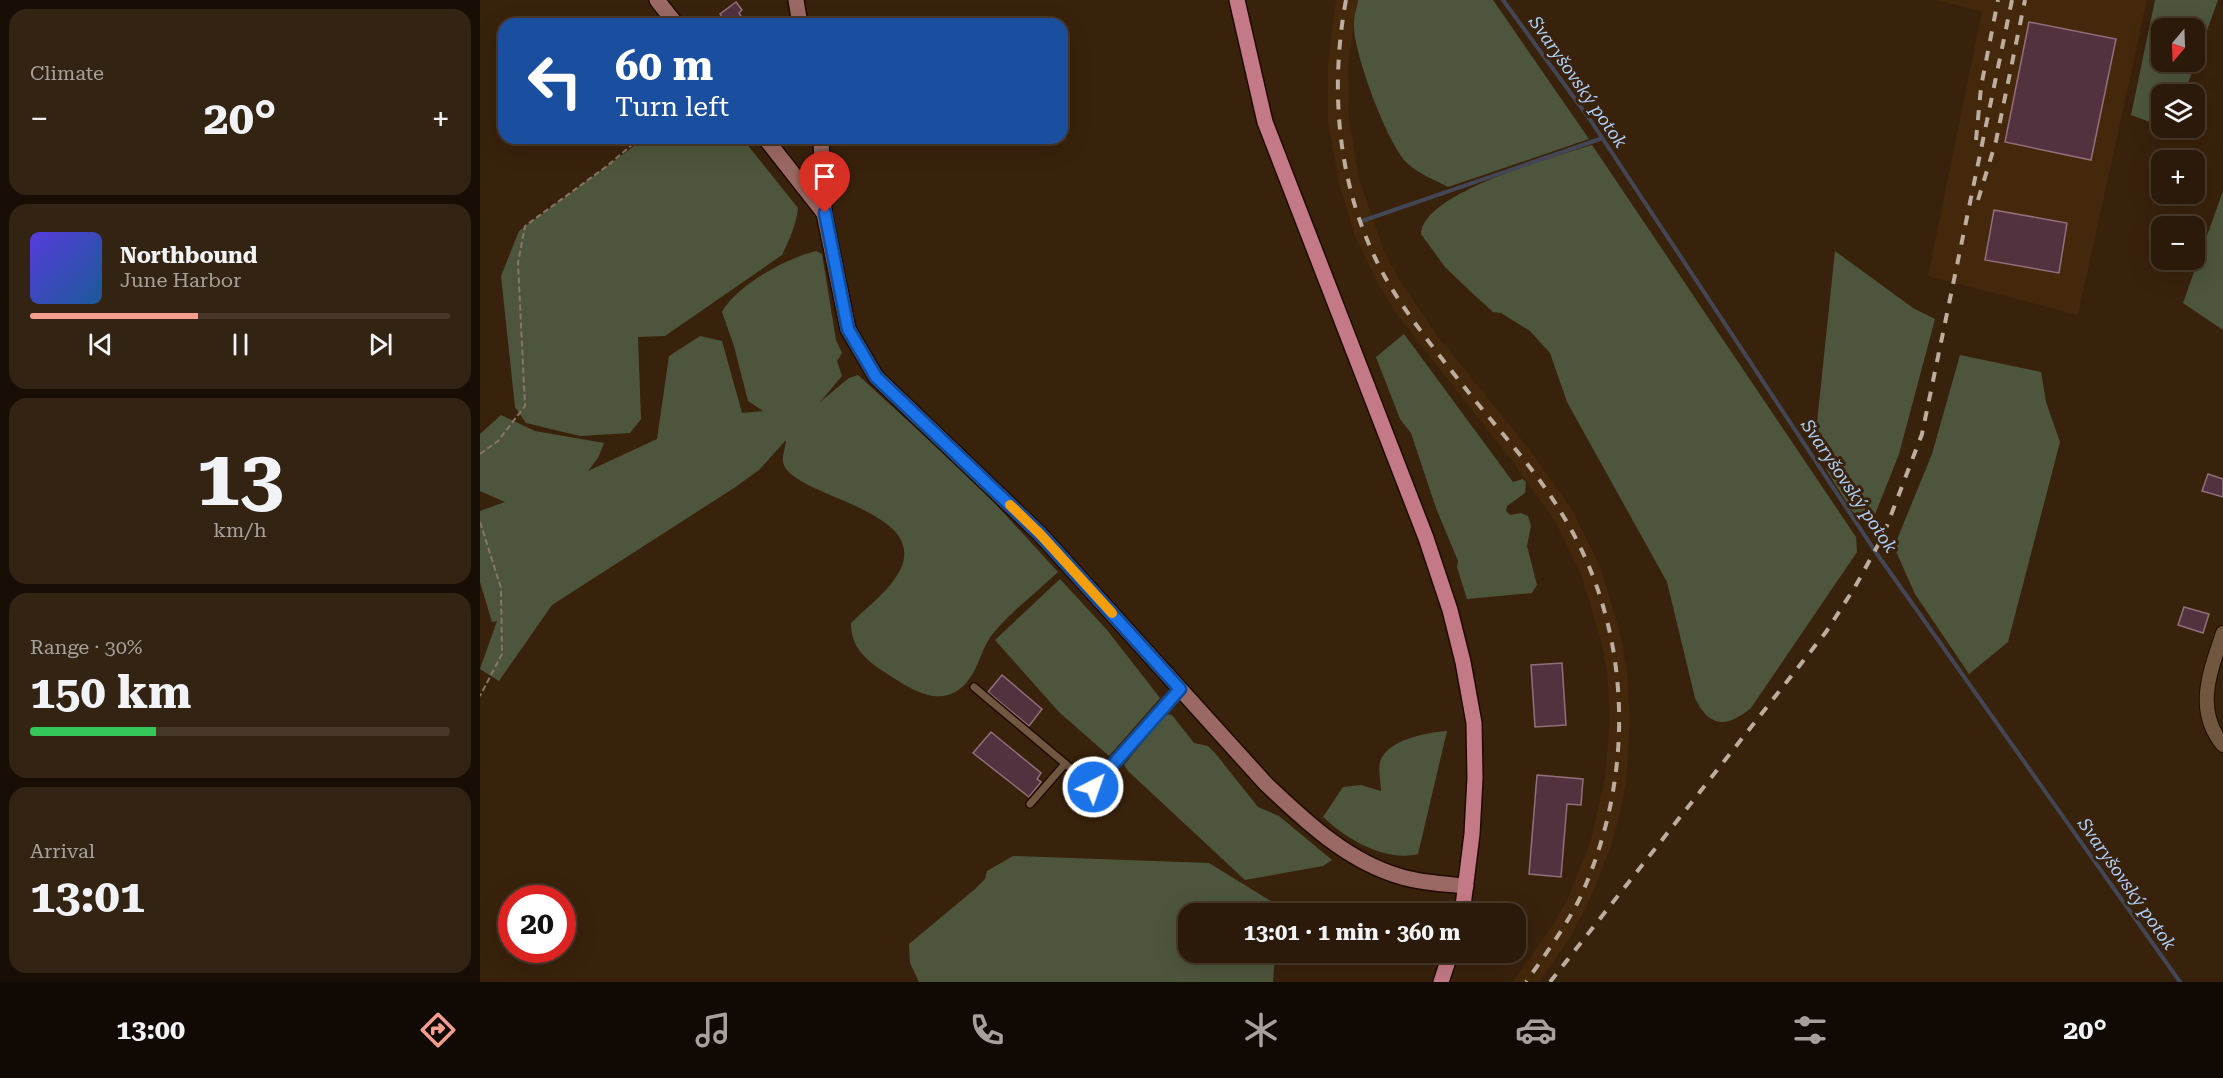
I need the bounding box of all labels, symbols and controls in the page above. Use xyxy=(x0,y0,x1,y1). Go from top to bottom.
water label: Svaryšovský potok xyxy=(1525,11,1632,152)
north arrow xyxy=(2151,18,2205,72)
map controls xyxy=(2151,18,2205,270)
text: 60 m xyxy=(615,41,713,90)
icon: left xyxy=(516,42,594,120)
text: Climate xyxy=(30,61,104,85)
button: layers xyxy=(2151,84,2205,138)
text: Turn left xyxy=(615,91,729,123)
text: 20° xyxy=(204,92,276,145)
text: − xyxy=(30,99,48,138)
text: + xyxy=(432,99,450,138)
button: + xyxy=(2151,150,2205,204)
pin xyxy=(799,151,850,213)
icon: arrive xyxy=(808,160,841,193)
button: − xyxy=(2151,216,2205,270)
text: Northbound xyxy=(120,243,258,268)
text: June Harbor xyxy=(120,268,241,292)
icon: previous xyxy=(84,328,117,361)
icon: pause xyxy=(224,328,257,361)
icon: next xyxy=(364,328,397,361)
water label: Svaryšovský potok xyxy=(1797,414,1902,556)
text: 13 xyxy=(196,433,284,524)
text: km/h xyxy=(213,518,267,542)
text: Range · 30% xyxy=(30,635,142,659)
text: 150 km xyxy=(30,666,191,719)
position arrow xyxy=(1061,755,1125,819)
water label: Svaryšovský potok xyxy=(2074,813,2181,954)
text: Arrival xyxy=(30,839,95,863)
text: 13:01 xyxy=(30,870,145,923)
speed limit sign: 20 xyxy=(498,885,576,963)
text: 13:01 · 1 min · 360 m xyxy=(1243,920,1461,945)
icon: directions xyxy=(417,1009,459,1051)
icon: music xyxy=(692,1009,734,1051)
icon: phone xyxy=(966,1009,1008,1051)
icon: climate xyxy=(1240,1009,1282,1051)
icon: car xyxy=(1515,1009,1557,1051)
icon: filters xyxy=(1789,1009,1831,1051)
text: 13:00 xyxy=(116,1014,185,1046)
text: 20° xyxy=(2063,1014,2107,1046)

